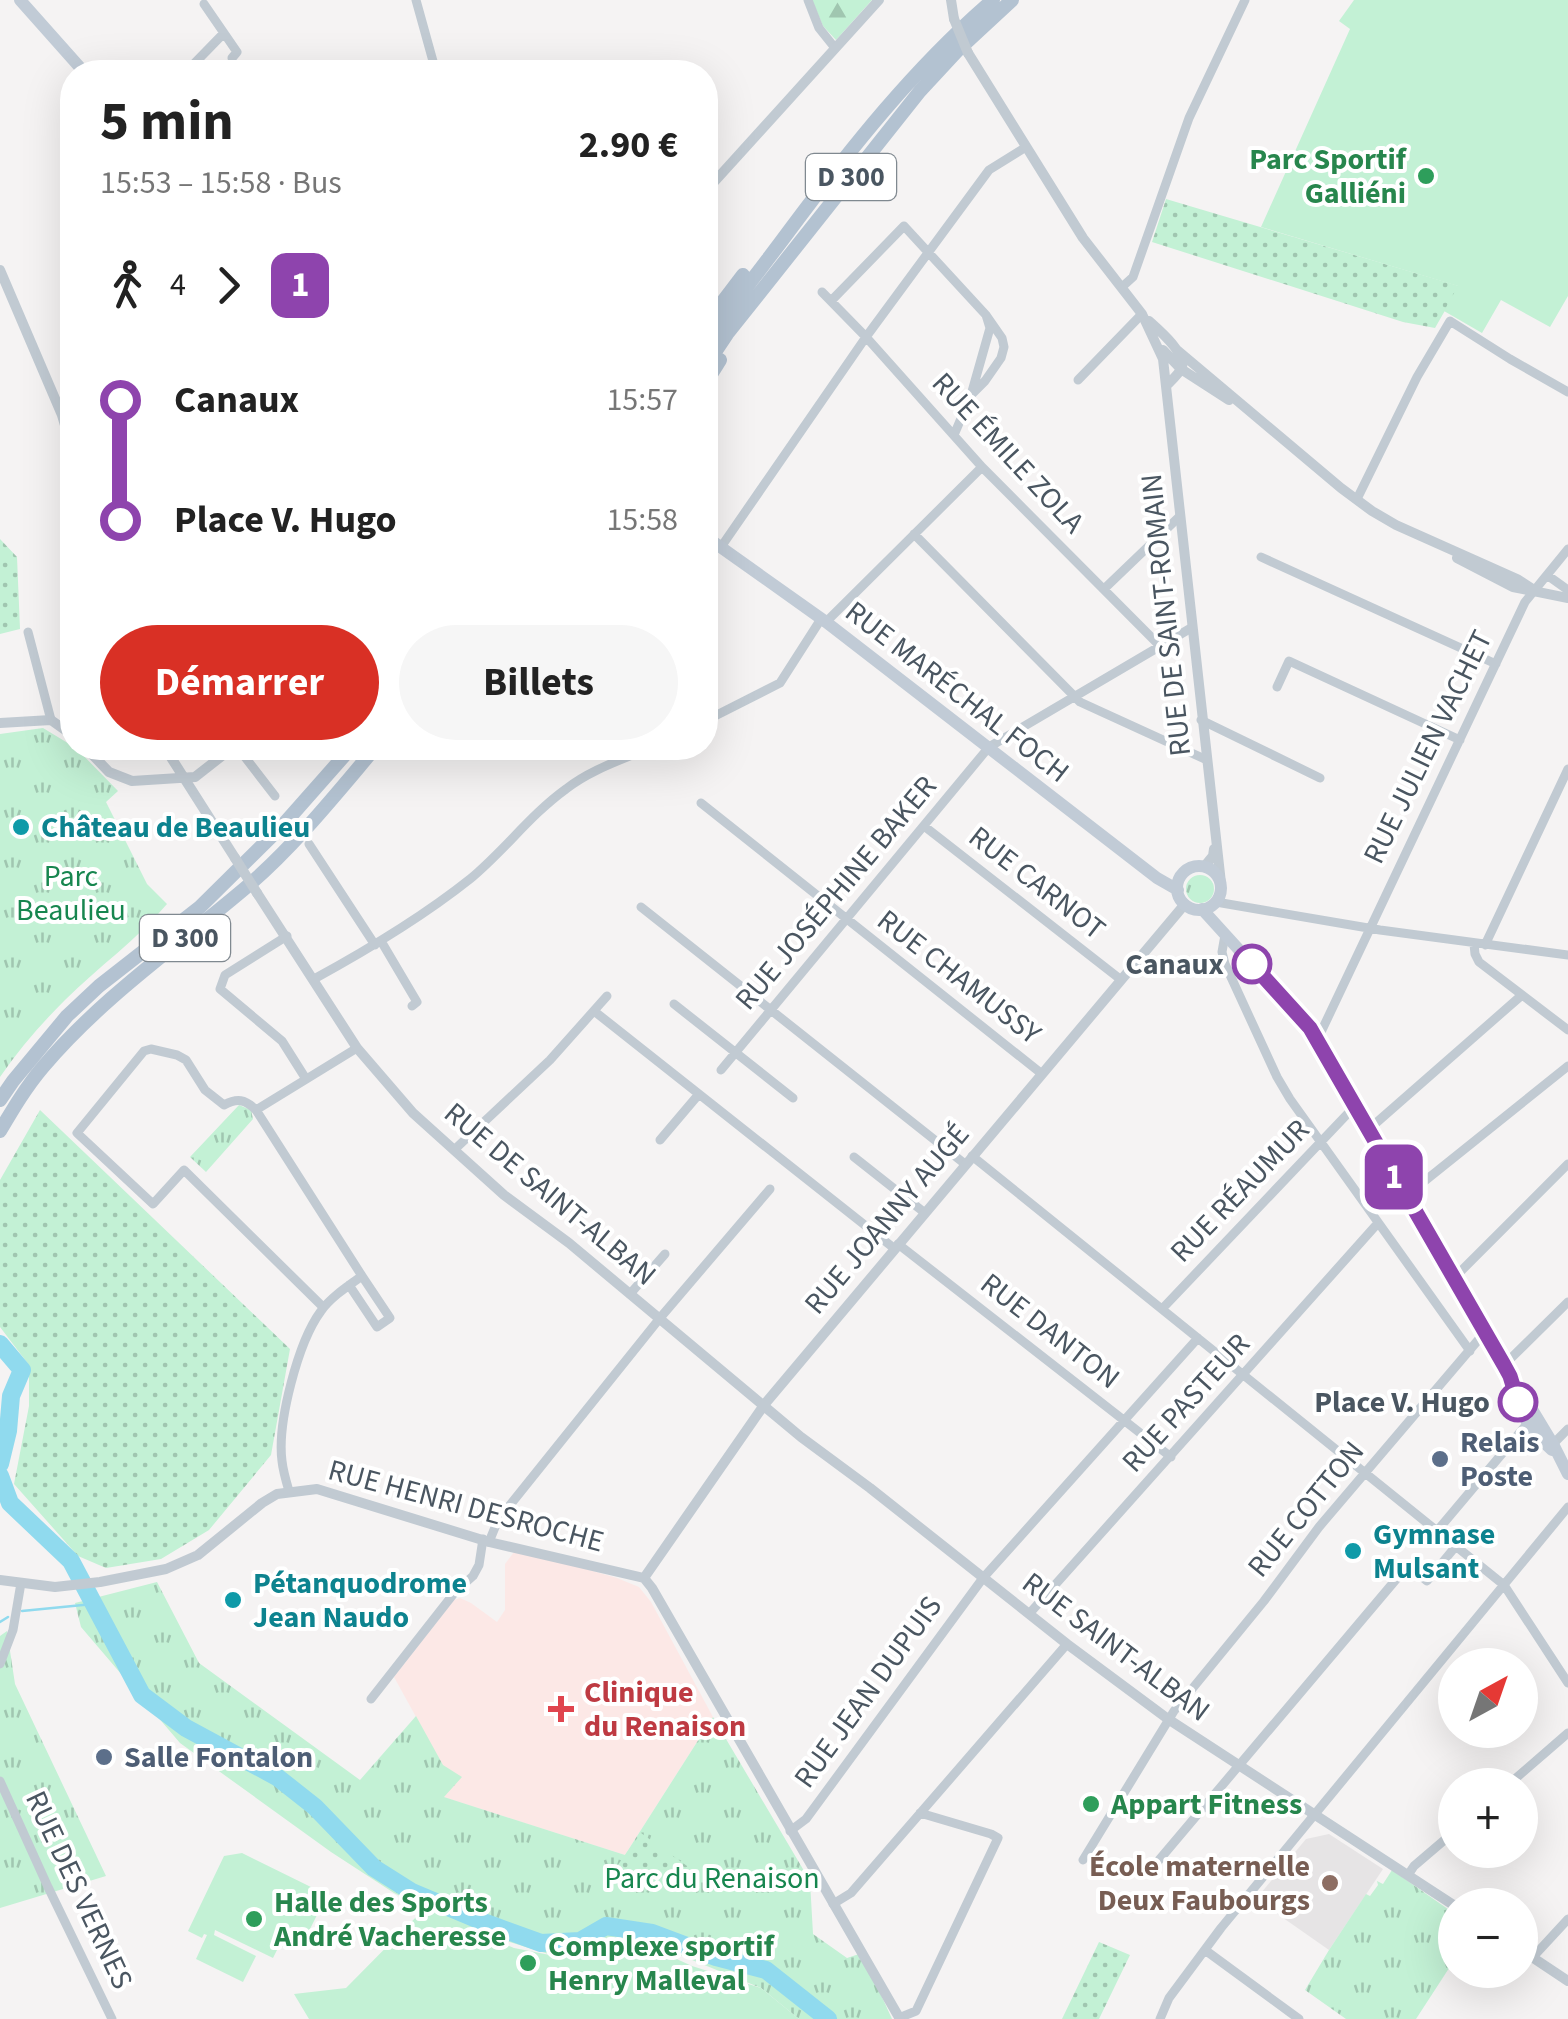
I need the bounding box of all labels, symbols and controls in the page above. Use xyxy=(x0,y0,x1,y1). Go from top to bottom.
text: 5 min xyxy=(100,83,234,161)
text: 2.90 € xyxy=(579,118,678,172)
place label: Parc Sportif Galliéni xyxy=(1249,138,1408,215)
road number: D 300 xyxy=(806,154,896,200)
text: 15:53 – 15:58 · Bus xyxy=(100,160,342,206)
marker: Parc Sportif Galliéni xyxy=(1415,165,1437,187)
icon: walk xyxy=(100,258,155,313)
icon: forward xyxy=(201,258,256,313)
text: 1 xyxy=(291,260,309,310)
text: 4 xyxy=(170,262,186,308)
street label: RUE ÉMILE ZOLA xyxy=(922,363,1095,544)
text: Canaux xyxy=(174,373,299,427)
text: 15:57 xyxy=(606,377,678,423)
street label: RUE DE SAINT-ROMAIN xyxy=(1130,472,1202,758)
text: Place V. Hugo xyxy=(174,493,397,547)
text: 15:58 xyxy=(606,497,678,543)
street label: RUE MARÉCHAL FOCH xyxy=(836,591,1078,793)
street label: RUE JULIEN VACHET xyxy=(1353,623,1503,871)
button: Démarrer xyxy=(100,625,379,740)
button: Billets xyxy=(399,625,678,740)
street label: RUE JOSÉPHINE BAKER xyxy=(725,766,947,1020)
place label: Château de Beaulieu xyxy=(41,806,310,849)
marker: Château de Beaulieu xyxy=(10,816,32,838)
street label: RUE CARNOT xyxy=(959,816,1115,950)
park label: Parc Beaulieu xyxy=(16,855,126,932)
street label: RUE CHAMUSSY xyxy=(868,899,1051,1055)
road number: D 300 xyxy=(140,915,230,961)
place label: Canaux xyxy=(1125,943,1224,986)
marker: Canaux xyxy=(1233,945,1271,983)
street label: RUE DE SAINT-ALBAN xyxy=(434,1092,666,1296)
street label: RUE RÉAUMUR xyxy=(1160,1110,1320,1272)
street label: RUE JOANNY AUGÉ xyxy=(794,1114,980,1324)
line badge: 1 xyxy=(1362,1144,1426,1210)
text: 1 xyxy=(1385,1152,1403,1202)
street label: RUE DANTON xyxy=(971,1263,1129,1399)
street label: RUE PASTEUR xyxy=(1112,1324,1260,1482)
place label: Place V. Hugo xyxy=(1314,1381,1490,1424)
marker: Place V. Hugo xyxy=(1499,1383,1537,1421)
place label: Relais Poste xyxy=(1460,1421,1540,1498)
street label: RUE COTTON xyxy=(1238,1432,1374,1586)
marker: Relais Poste xyxy=(1429,1448,1451,1470)
street label: RUE HENRI DESROCHE xyxy=(323,1449,609,1563)
place label: Gymnase Mulsant xyxy=(1373,1513,1495,1590)
marker: Gymnase Mulsant xyxy=(1342,1540,1364,1562)
place label: Pétanquodrome Jean Naudo xyxy=(253,1562,467,1639)
street label: RUE SAINT-ALBAN xyxy=(1013,1562,1219,1732)
street label: RUE JEAN DUPUIS xyxy=(784,1587,952,1797)
marker: Pétanquodrome Jean Naudo xyxy=(222,1589,244,1611)
north arrow xyxy=(1438,1648,1538,1748)
map controls xyxy=(1438,1648,1538,1988)
place label: Clinique du Renaison xyxy=(584,1671,746,1748)
marker: Clinique du Renaison xyxy=(548,1696,574,1722)
place label: Salle Fontalon xyxy=(124,1736,313,1779)
marker: Salle Fontalon xyxy=(93,1746,115,1768)
button: + xyxy=(1438,1768,1538,1868)
place label: Appart Fitness xyxy=(1110,1783,1302,1826)
street label: RUE DES VERNES xyxy=(14,1784,144,1996)
marker: Appart Fitness xyxy=(1080,1793,1102,1815)
place label: École maternelle Deux Faubourgs xyxy=(1089,1845,1310,1922)
park label: Parc du Renaison xyxy=(604,1857,820,1900)
marker: École maternelle Deux Faubourgs xyxy=(1319,1872,1341,1894)
place label: Halle des Sports André Vacheresse xyxy=(273,1881,506,1958)
button: − xyxy=(1438,1888,1538,1988)
marker: Halle des Sports André Vacheresse xyxy=(243,1908,265,1930)
place label: Complexe sportif Henry Malleval xyxy=(548,1925,776,2002)
marker: Complexe sportif Henry Malleval xyxy=(517,1952,539,1974)

